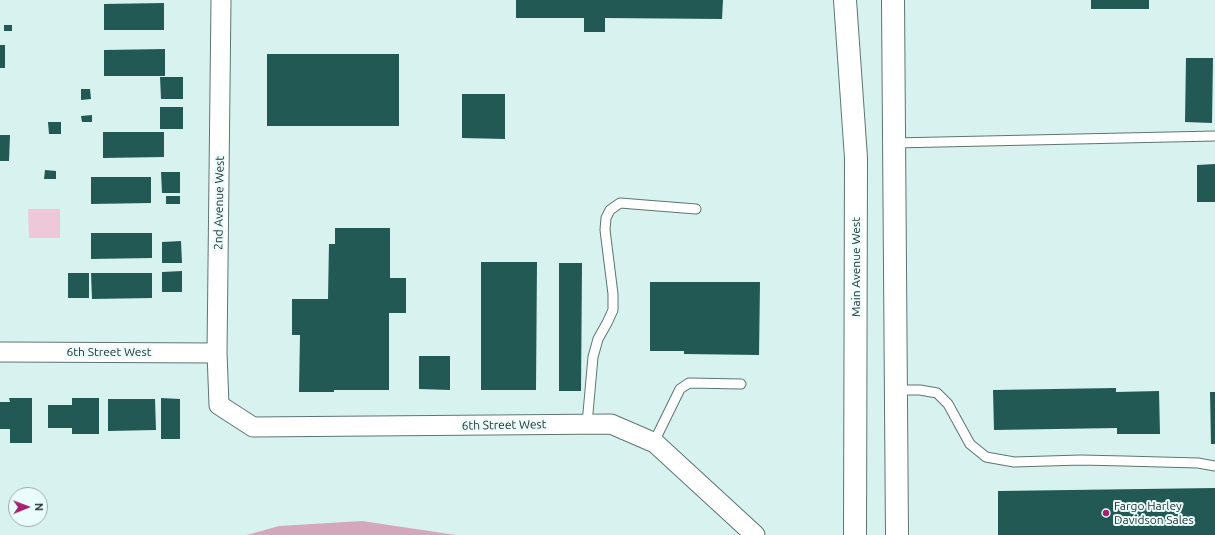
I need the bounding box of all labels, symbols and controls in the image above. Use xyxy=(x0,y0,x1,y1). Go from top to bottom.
street label: 2nd Avenue West xyxy=(211,156,227,250)
street label: Main Avenue West xyxy=(849,217,863,317)
street label: 6th Street West xyxy=(67,345,151,359)
street label: 6th Street West xyxy=(461,417,547,433)
north arrow xyxy=(8,487,48,527)
place label: Fargo Harley Davidson Sales xyxy=(1114,499,1194,527)
text: N xyxy=(33,503,45,511)
marker: Fargo Harley Davidson Sales xyxy=(1101,508,1111,518)

